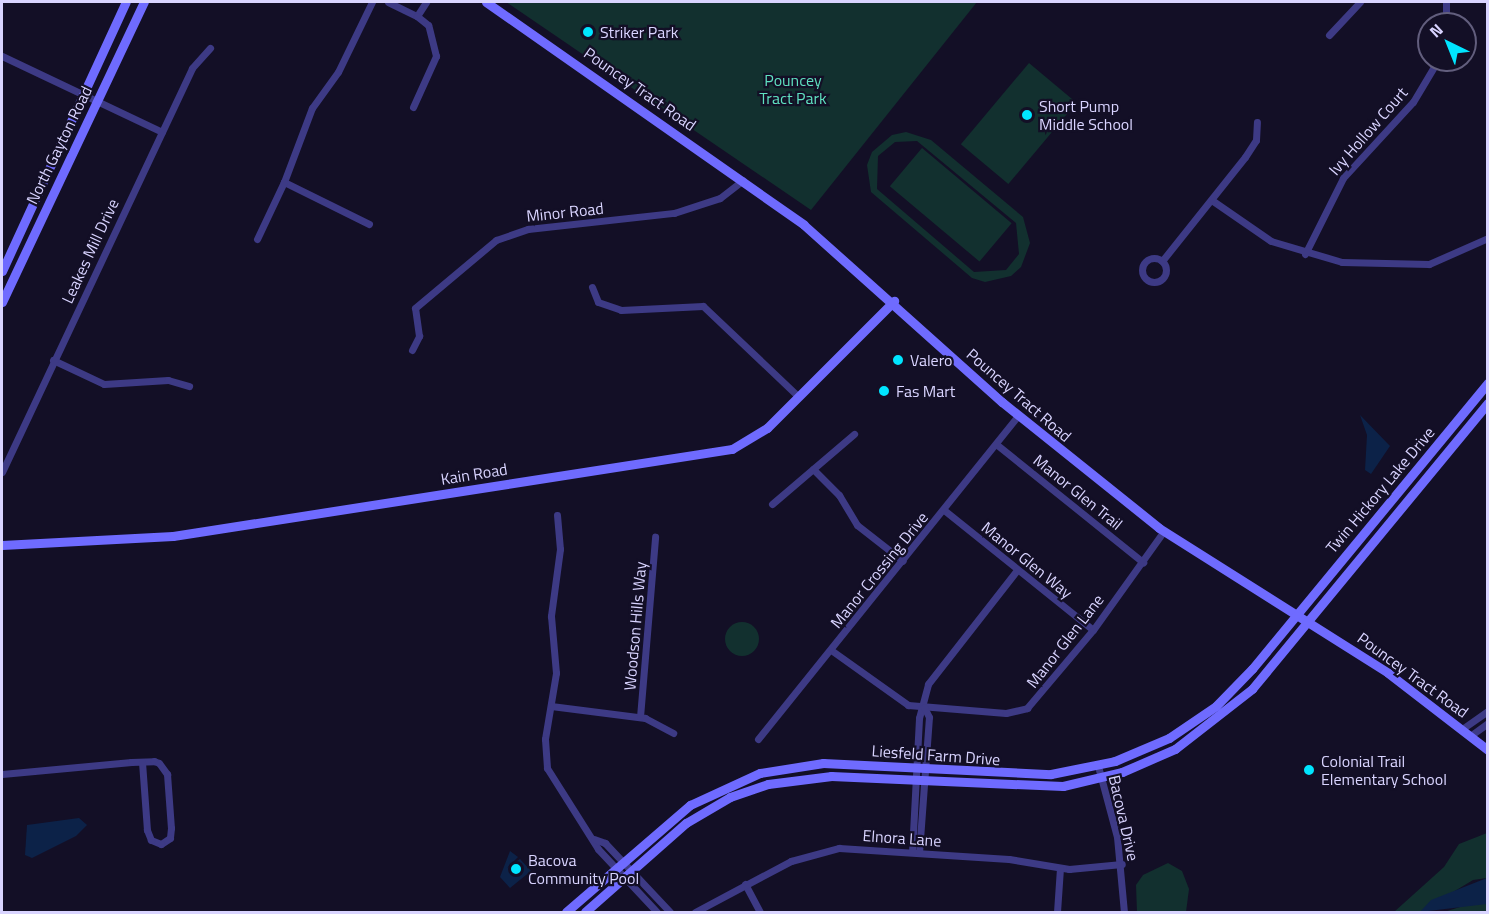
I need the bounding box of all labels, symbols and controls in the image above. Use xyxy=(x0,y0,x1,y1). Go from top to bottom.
north arrow xyxy=(1417,12,1477,72)
text: N xyxy=(1424,18,1448,43)
place label: Striker Park xyxy=(600,22,678,42)
marker: Striker Park xyxy=(581,25,595,39)
street label: Pouncey Tract Road xyxy=(580,43,700,135)
park label: Pouncey Tract Park xyxy=(759,70,827,108)
street label: North Gayton Road xyxy=(22,83,96,207)
street label: Ivy Hollow Court xyxy=(1325,83,1411,179)
place label: Short Pump Middle School xyxy=(1039,96,1133,134)
marker: Short Pump Middle School xyxy=(1020,108,1034,122)
street label: Leakes Mill Drive xyxy=(57,196,123,306)
street label: Minor Road xyxy=(525,198,605,226)
street label: Pouncey Tract Road xyxy=(963,344,1075,446)
place label: Valero xyxy=(910,350,952,370)
marker: Valero xyxy=(891,353,905,367)
place label: Fas Mart xyxy=(896,381,955,401)
marker: Fas Mart xyxy=(877,384,891,398)
street label: Twin Hickory Lake Drive xyxy=(1322,423,1438,557)
street label: Manor Glen Trail xyxy=(1030,450,1126,534)
street label: Kain Road xyxy=(439,459,509,489)
street label: Manor Crossing Drive xyxy=(826,508,932,632)
street label: Manor Glen Way xyxy=(978,518,1076,602)
street label: Woodson Hills Way xyxy=(620,561,650,691)
street label: Manor Glen Lane xyxy=(1022,590,1108,692)
street label: Pouncey Tract Road xyxy=(1354,628,1472,722)
street label: Liesfeld Farm Drive xyxy=(871,741,1001,769)
place label: Colonial Trail Elementary School xyxy=(1321,751,1447,789)
marker: Colonial Trail Elementary School xyxy=(1302,763,1316,777)
street label: Bacova Drive xyxy=(1105,773,1143,863)
street label: Elnora Lane xyxy=(862,826,942,850)
place label: Bacova Community Pool xyxy=(528,850,639,888)
marker: Bacova Community Pool xyxy=(509,862,523,876)

